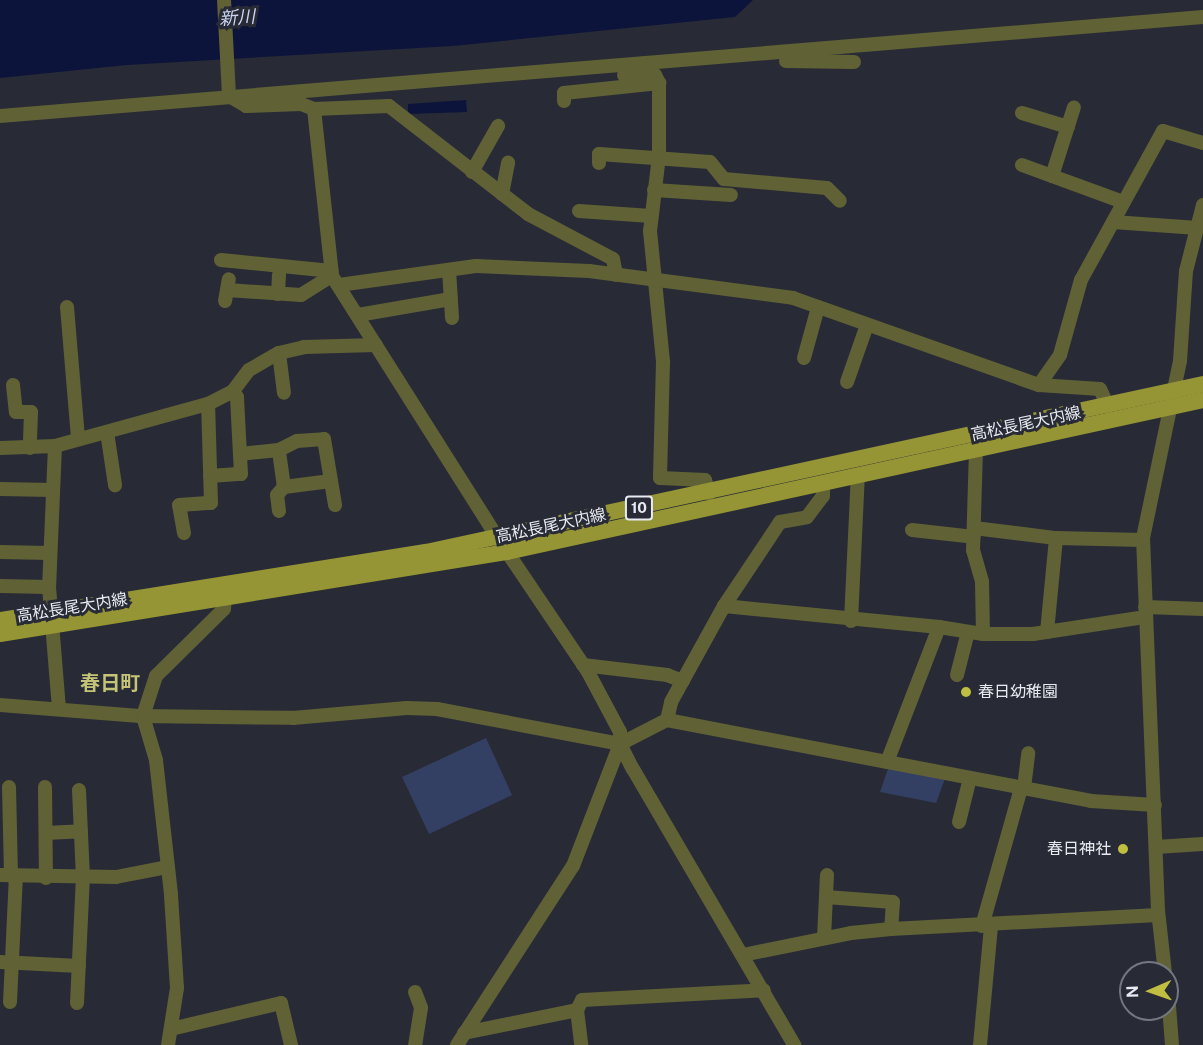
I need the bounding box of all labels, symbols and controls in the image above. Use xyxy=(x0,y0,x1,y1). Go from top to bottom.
water label: 新川 xyxy=(218,6,256,30)
street label: 高松長尾大内線 xyxy=(969,403,1083,445)
road number: 10 xyxy=(624,496,654,520)
street label: 高松長尾大内線 xyxy=(494,505,608,547)
street label: 高松長尾大内線 xyxy=(15,590,129,626)
district label: 春日町 xyxy=(80,671,140,695)
place label: 春日幼稚園 xyxy=(978,682,1058,702)
marker: 春日幼稚園 xyxy=(959,685,973,699)
place label: 春日神社 xyxy=(1047,839,1111,859)
marker: 春日神社 xyxy=(1116,842,1130,856)
north arrow xyxy=(1119,961,1179,1021)
text: N xyxy=(1123,985,1142,998)

